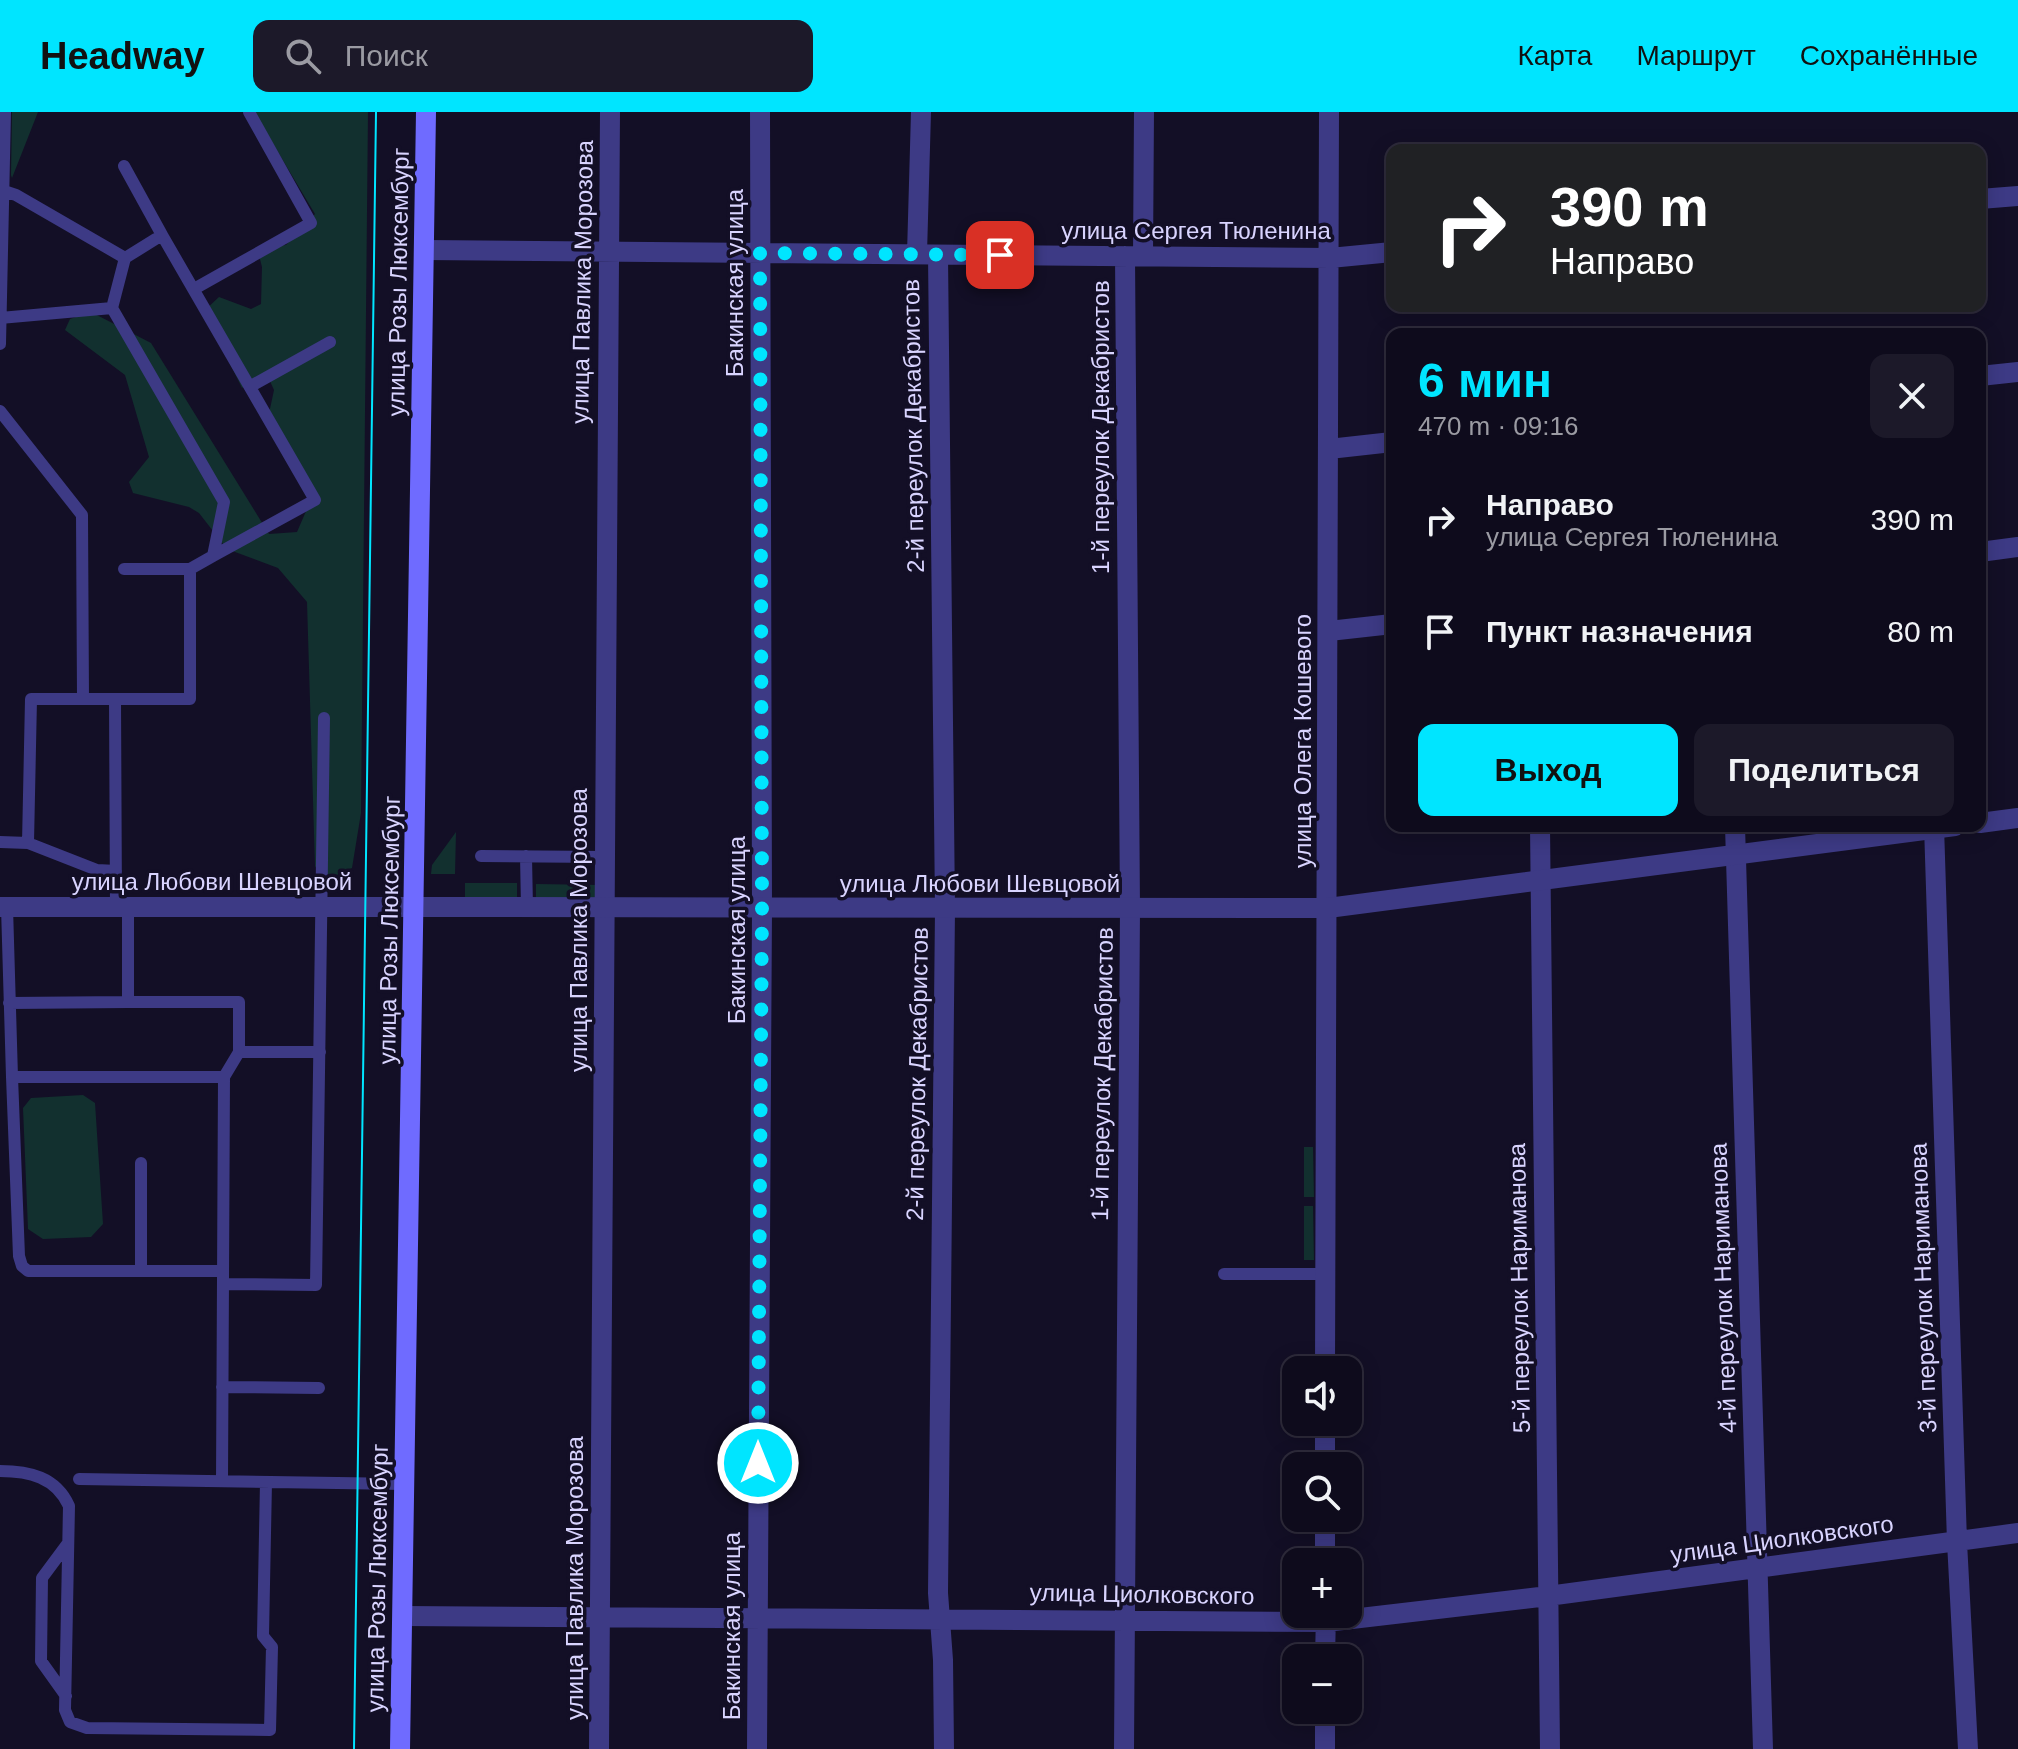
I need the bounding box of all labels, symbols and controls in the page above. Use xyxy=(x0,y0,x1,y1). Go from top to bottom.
search box xyxy=(253,20,813,92)
icon: search xyxy=(281,34,325,78)
text: Headway xyxy=(40,35,205,77)
text: Поиск xyxy=(345,39,428,72)
text: Карта xyxy=(1517,40,1592,71)
text: Маршрут xyxy=(1636,40,1756,71)
text: Сохранённые xyxy=(1800,40,1978,71)
street label: улица Павлика Морозова xyxy=(566,139,598,424)
street label: улица Розы Люксембург xyxy=(382,147,414,417)
text: 390 m xyxy=(1550,175,1709,238)
icon: right xyxy=(1418,176,1522,280)
street label: Бакинская улица xyxy=(721,188,748,377)
street label: улица Сергея Тюленина xyxy=(1061,217,1331,244)
pin xyxy=(966,221,1034,289)
icon: arrive xyxy=(978,233,1022,277)
text: Направо xyxy=(1550,241,1694,282)
street label: 2-й переулок Декабристов xyxy=(897,279,929,573)
street label: 1-й переулок Декабристов xyxy=(1087,280,1114,574)
text: 6 мин xyxy=(1418,354,1552,407)
button: close xyxy=(1870,354,1954,438)
text: 470 m · 09:16 xyxy=(1418,411,1578,441)
text: Направо xyxy=(1486,488,1614,521)
icon: right xyxy=(1418,498,1462,542)
text: 390 m xyxy=(1871,503,1954,536)
text: улица Сергея Тюленина xyxy=(1486,522,1778,552)
icon: arrive xyxy=(1418,610,1462,654)
street label: улица Олега Кошевого xyxy=(1289,614,1316,868)
text: Пункт назначения xyxy=(1486,615,1753,648)
text: 80 m xyxy=(1887,615,1954,648)
button: Выход xyxy=(1418,724,1678,816)
button: Поделиться xyxy=(1694,724,1954,816)
street label: улица Павлика Морозова xyxy=(565,787,592,1072)
street label: улица Розы Люксембург xyxy=(373,795,405,1065)
street label: Бакинская улица xyxy=(723,835,750,1024)
street label: улица Любови Шевцовой xyxy=(72,868,352,895)
street label: улица Любови Шевцовой xyxy=(840,870,1120,897)
street label: 2-й переулок Декабристов xyxy=(901,927,933,1221)
street label: 1-й переулок Декабристов xyxy=(1086,927,1118,1221)
street label: 5-й переулок Нариманова xyxy=(1503,1142,1535,1433)
street label: 4-й переулок Нариманова xyxy=(1704,1142,1742,1433)
street label: 3-й переулок Нариманова xyxy=(1904,1142,1942,1433)
map controls xyxy=(1282,1356,1362,1724)
button: sound xyxy=(1282,1356,1362,1436)
position arrow xyxy=(716,1421,800,1505)
street label: улица Павлика Морозова xyxy=(561,1435,588,1720)
street label: улица Розы Люксембург xyxy=(361,1443,393,1713)
button: search xyxy=(1282,1452,1362,1532)
street label: улица Циолковского xyxy=(1669,1510,1895,1568)
street label: Бакинская улица xyxy=(718,1531,745,1720)
button: + xyxy=(1282,1548,1362,1628)
street label: улица Циолковского xyxy=(1029,1579,1255,1609)
button: − xyxy=(1282,1644,1362,1724)

